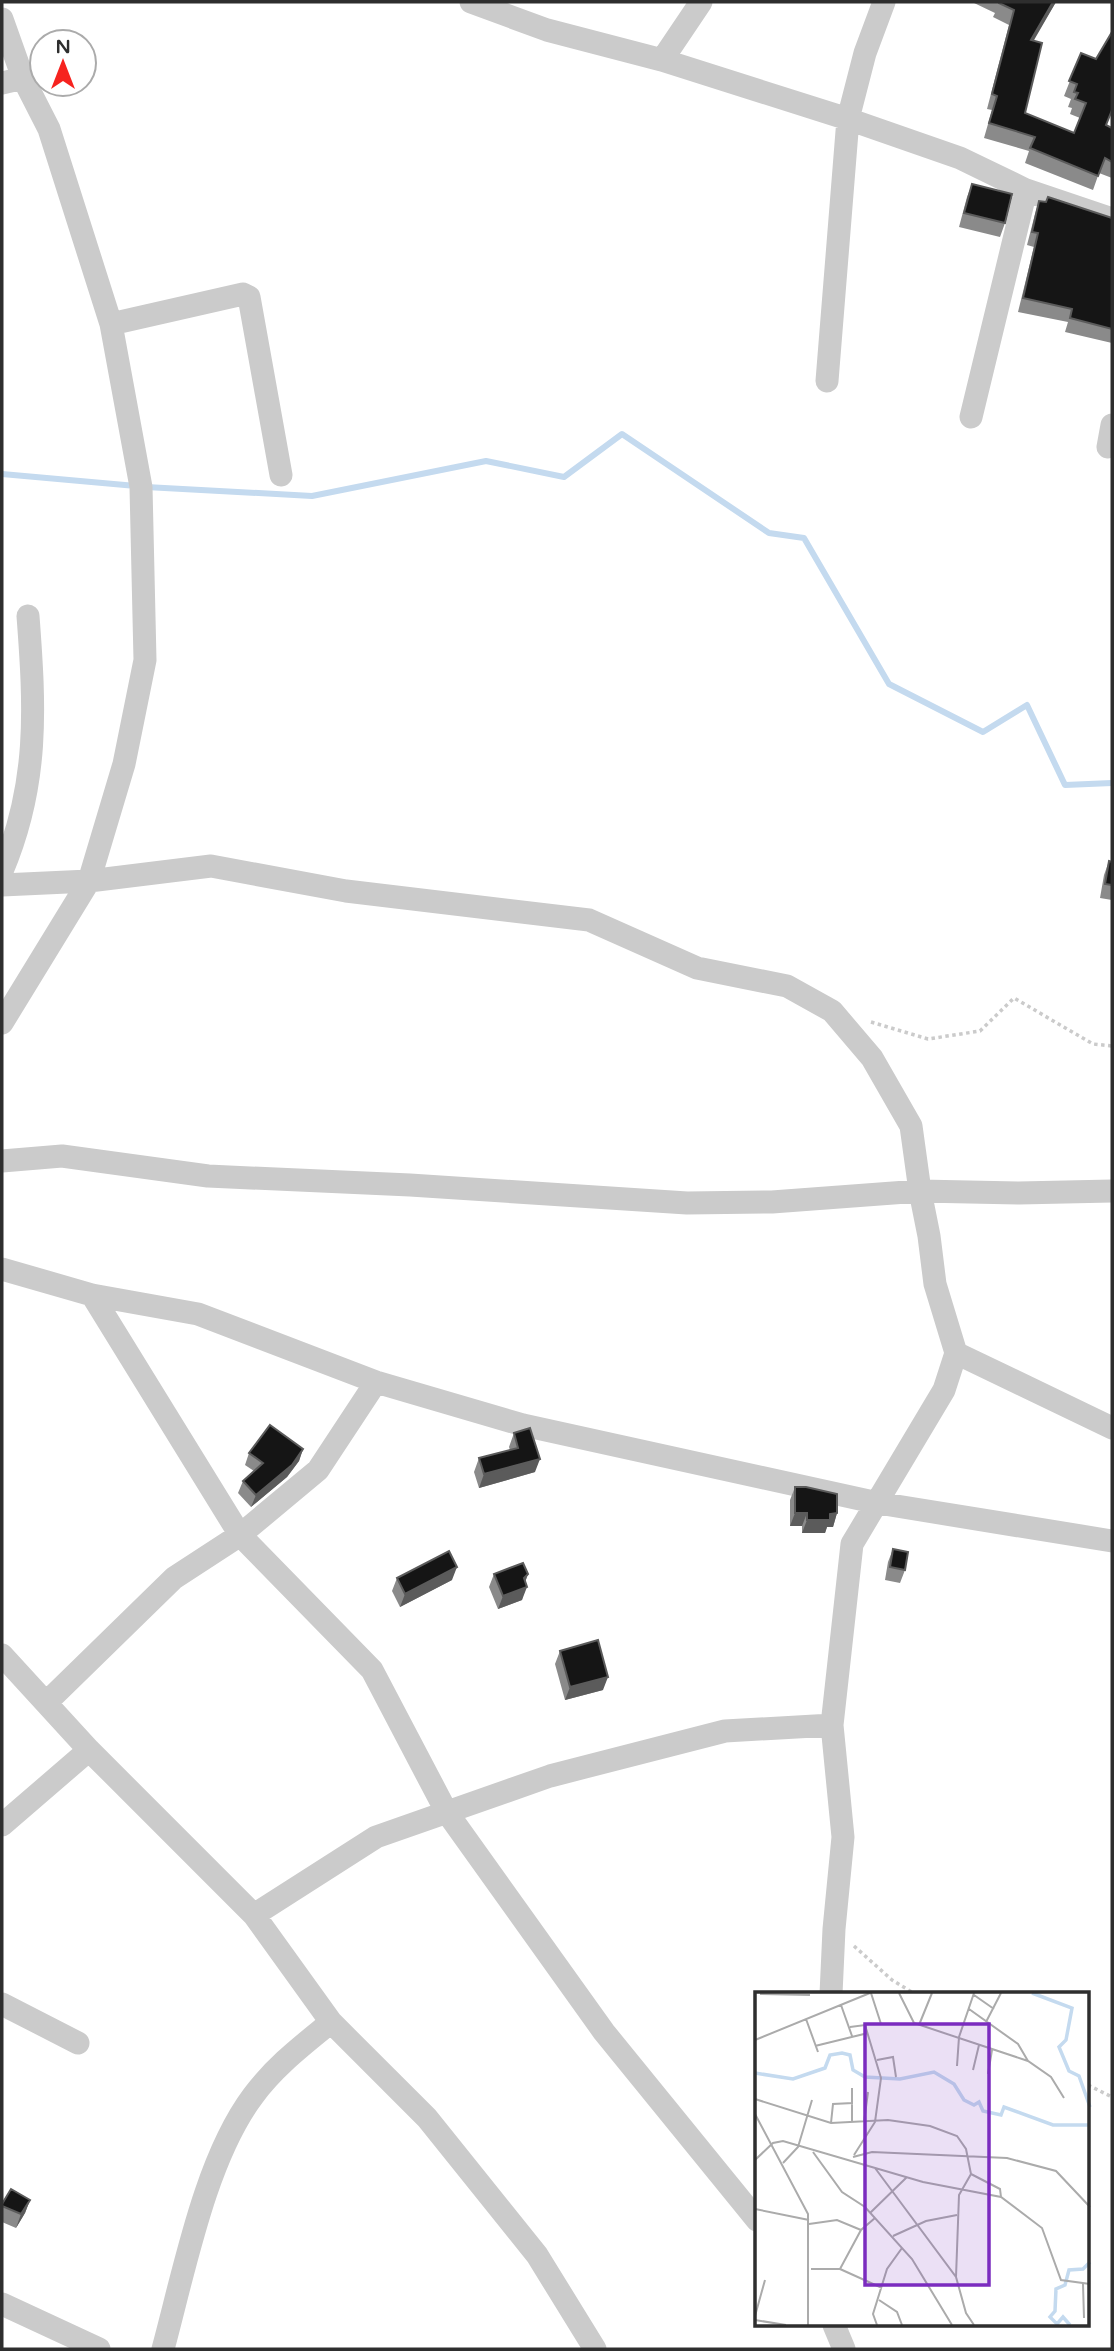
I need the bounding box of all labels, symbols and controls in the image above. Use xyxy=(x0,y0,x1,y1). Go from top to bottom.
north arrow xyxy=(28,28,98,98)
text: N xyxy=(55,36,71,58)
inset map xyxy=(755,1992,1090,2326)

